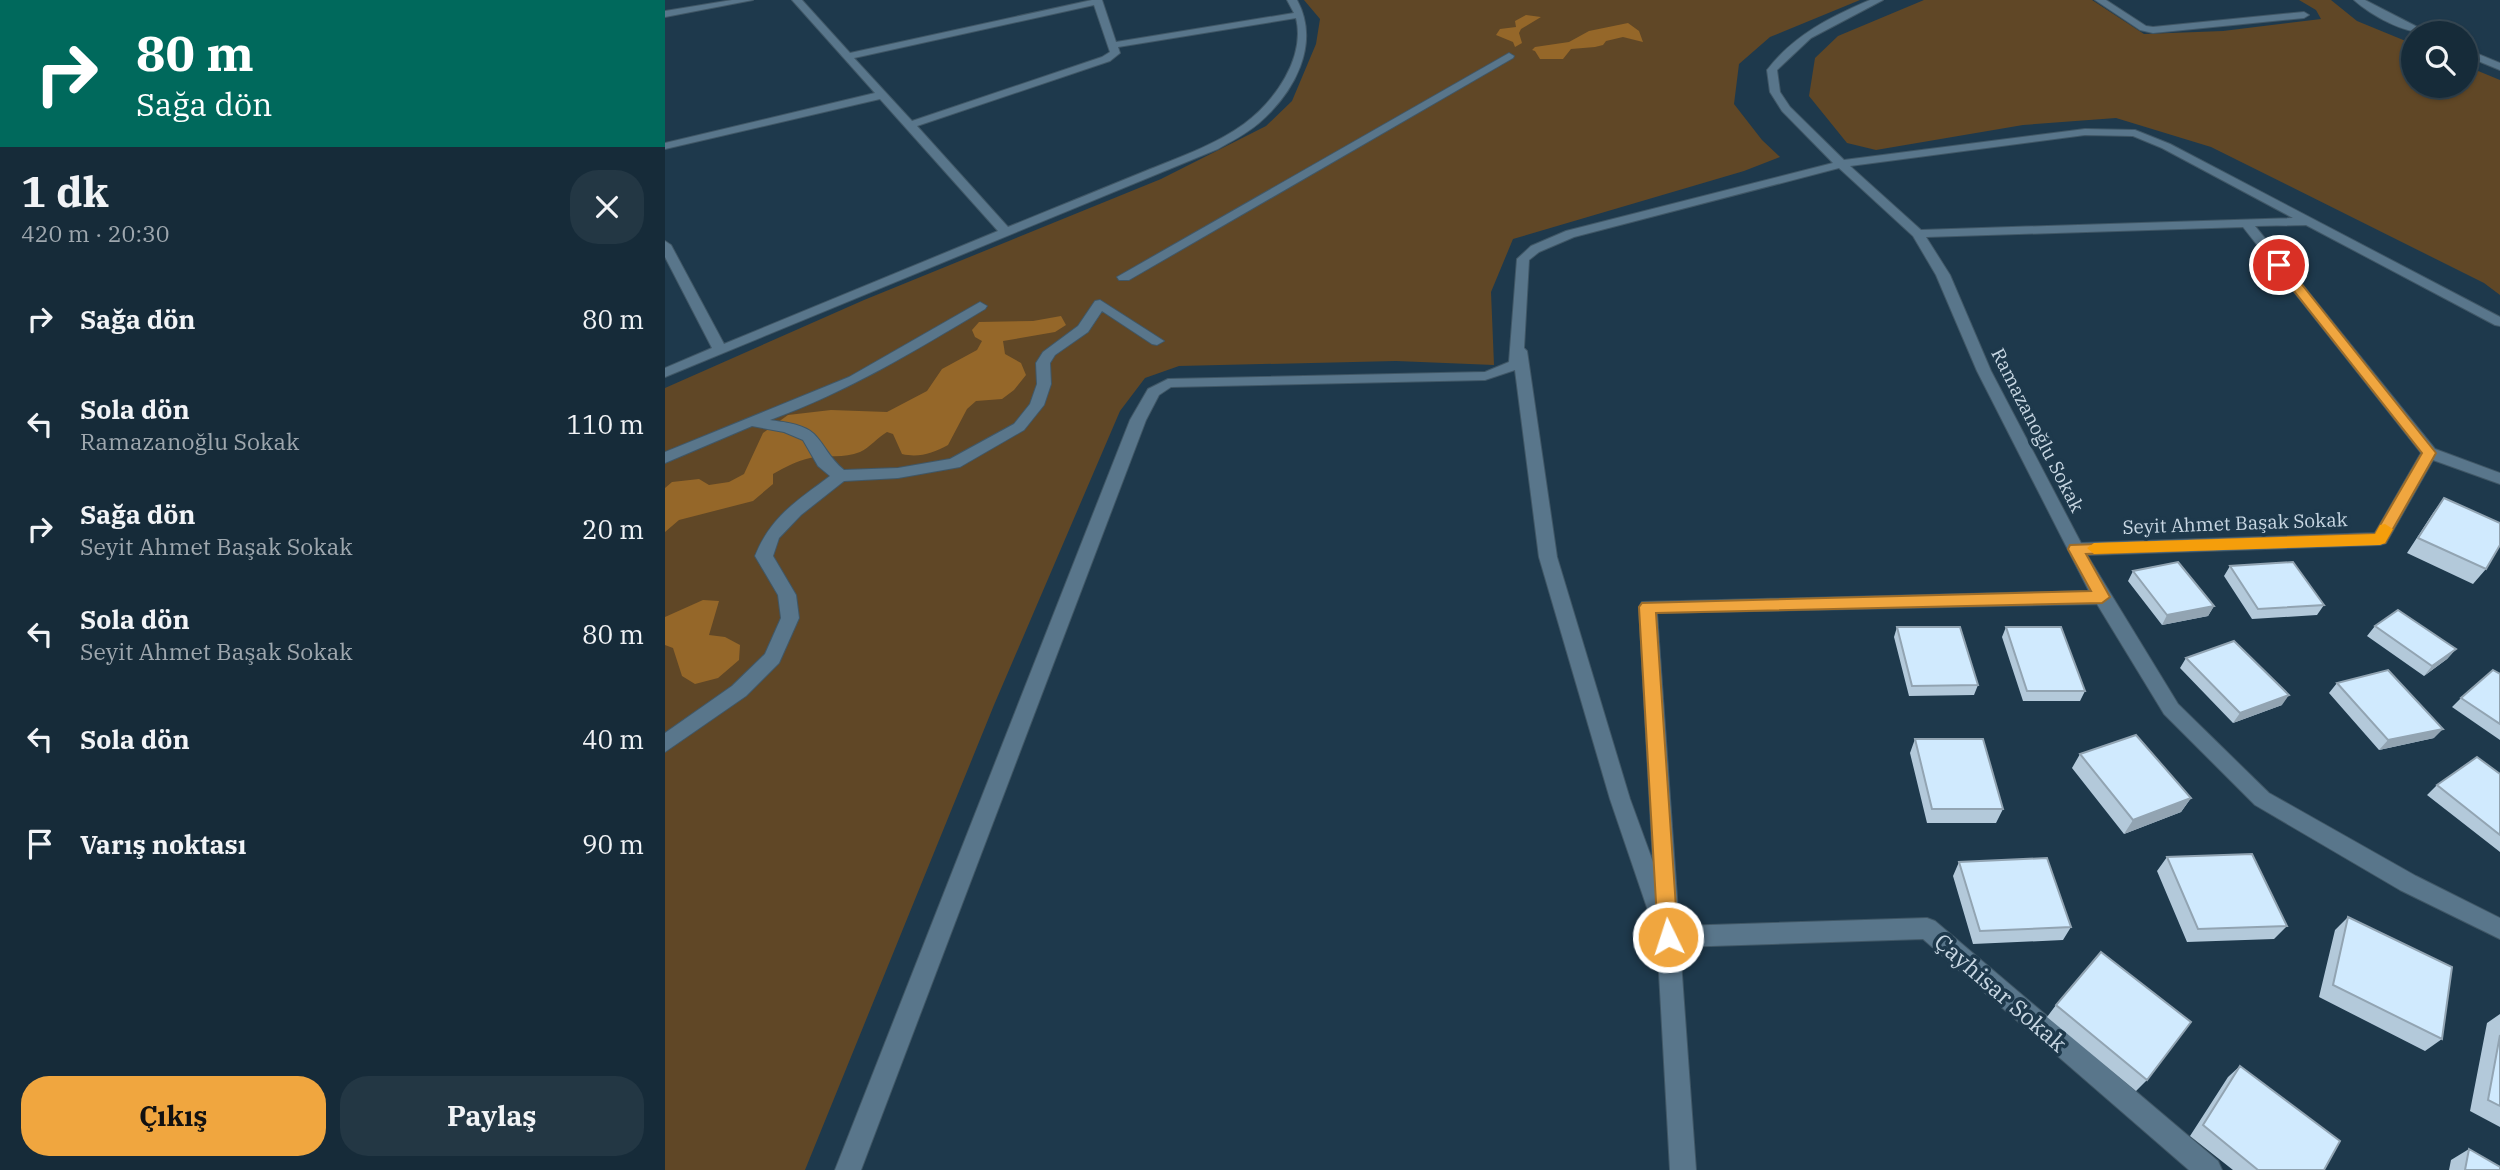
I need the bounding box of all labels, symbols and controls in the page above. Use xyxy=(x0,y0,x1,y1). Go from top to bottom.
text: 80 m xyxy=(136,21,254,84)
map controls xyxy=(2401,21,2478,98)
button: search xyxy=(2401,21,2478,98)
icon: right xyxy=(21,28,112,119)
text: Sağa dön xyxy=(136,83,272,125)
text: 1 dk xyxy=(21,164,109,219)
button: close xyxy=(570,170,644,244)
text: 420 m · 20:30 xyxy=(21,218,170,248)
pin xyxy=(2249,235,2309,295)
icon: arrive xyxy=(2260,246,2298,284)
icon: right xyxy=(21,300,59,338)
text: Sağa dön xyxy=(80,302,196,336)
text: 80 m xyxy=(582,302,644,336)
street label: Ramazanoğlu Sokak xyxy=(1986,344,2090,516)
text: Sola dön xyxy=(80,392,190,426)
icon: left xyxy=(21,405,59,443)
text: 110 m xyxy=(566,407,644,441)
text: Ramazanoğlu Sokak xyxy=(80,426,299,456)
text: Sağa dön xyxy=(80,497,196,531)
street label: Seyit Ahmet Başak Sokak xyxy=(2122,507,2348,539)
icon: right xyxy=(21,510,59,548)
text: 20 m xyxy=(582,512,644,546)
text: Seyit Ahmet Başak Sokak xyxy=(80,531,353,561)
text: Sola dön xyxy=(80,602,190,636)
icon: left xyxy=(21,615,59,653)
text: 80 m xyxy=(582,617,644,651)
text: Seyit Ahmet Başak Sokak xyxy=(80,636,353,666)
icon: left xyxy=(21,720,59,758)
text: Sola dön xyxy=(80,722,190,756)
text: 40 m xyxy=(582,722,644,756)
icon: arrive xyxy=(21,825,59,863)
text: Varış noktası xyxy=(80,827,246,861)
text: 90 m xyxy=(582,827,644,861)
position arrow xyxy=(1631,900,1705,974)
street label: Çayhisar Sokak xyxy=(1928,926,2074,1058)
button: Çıkış xyxy=(21,1076,326,1156)
button: Paylaş xyxy=(340,1076,644,1156)

